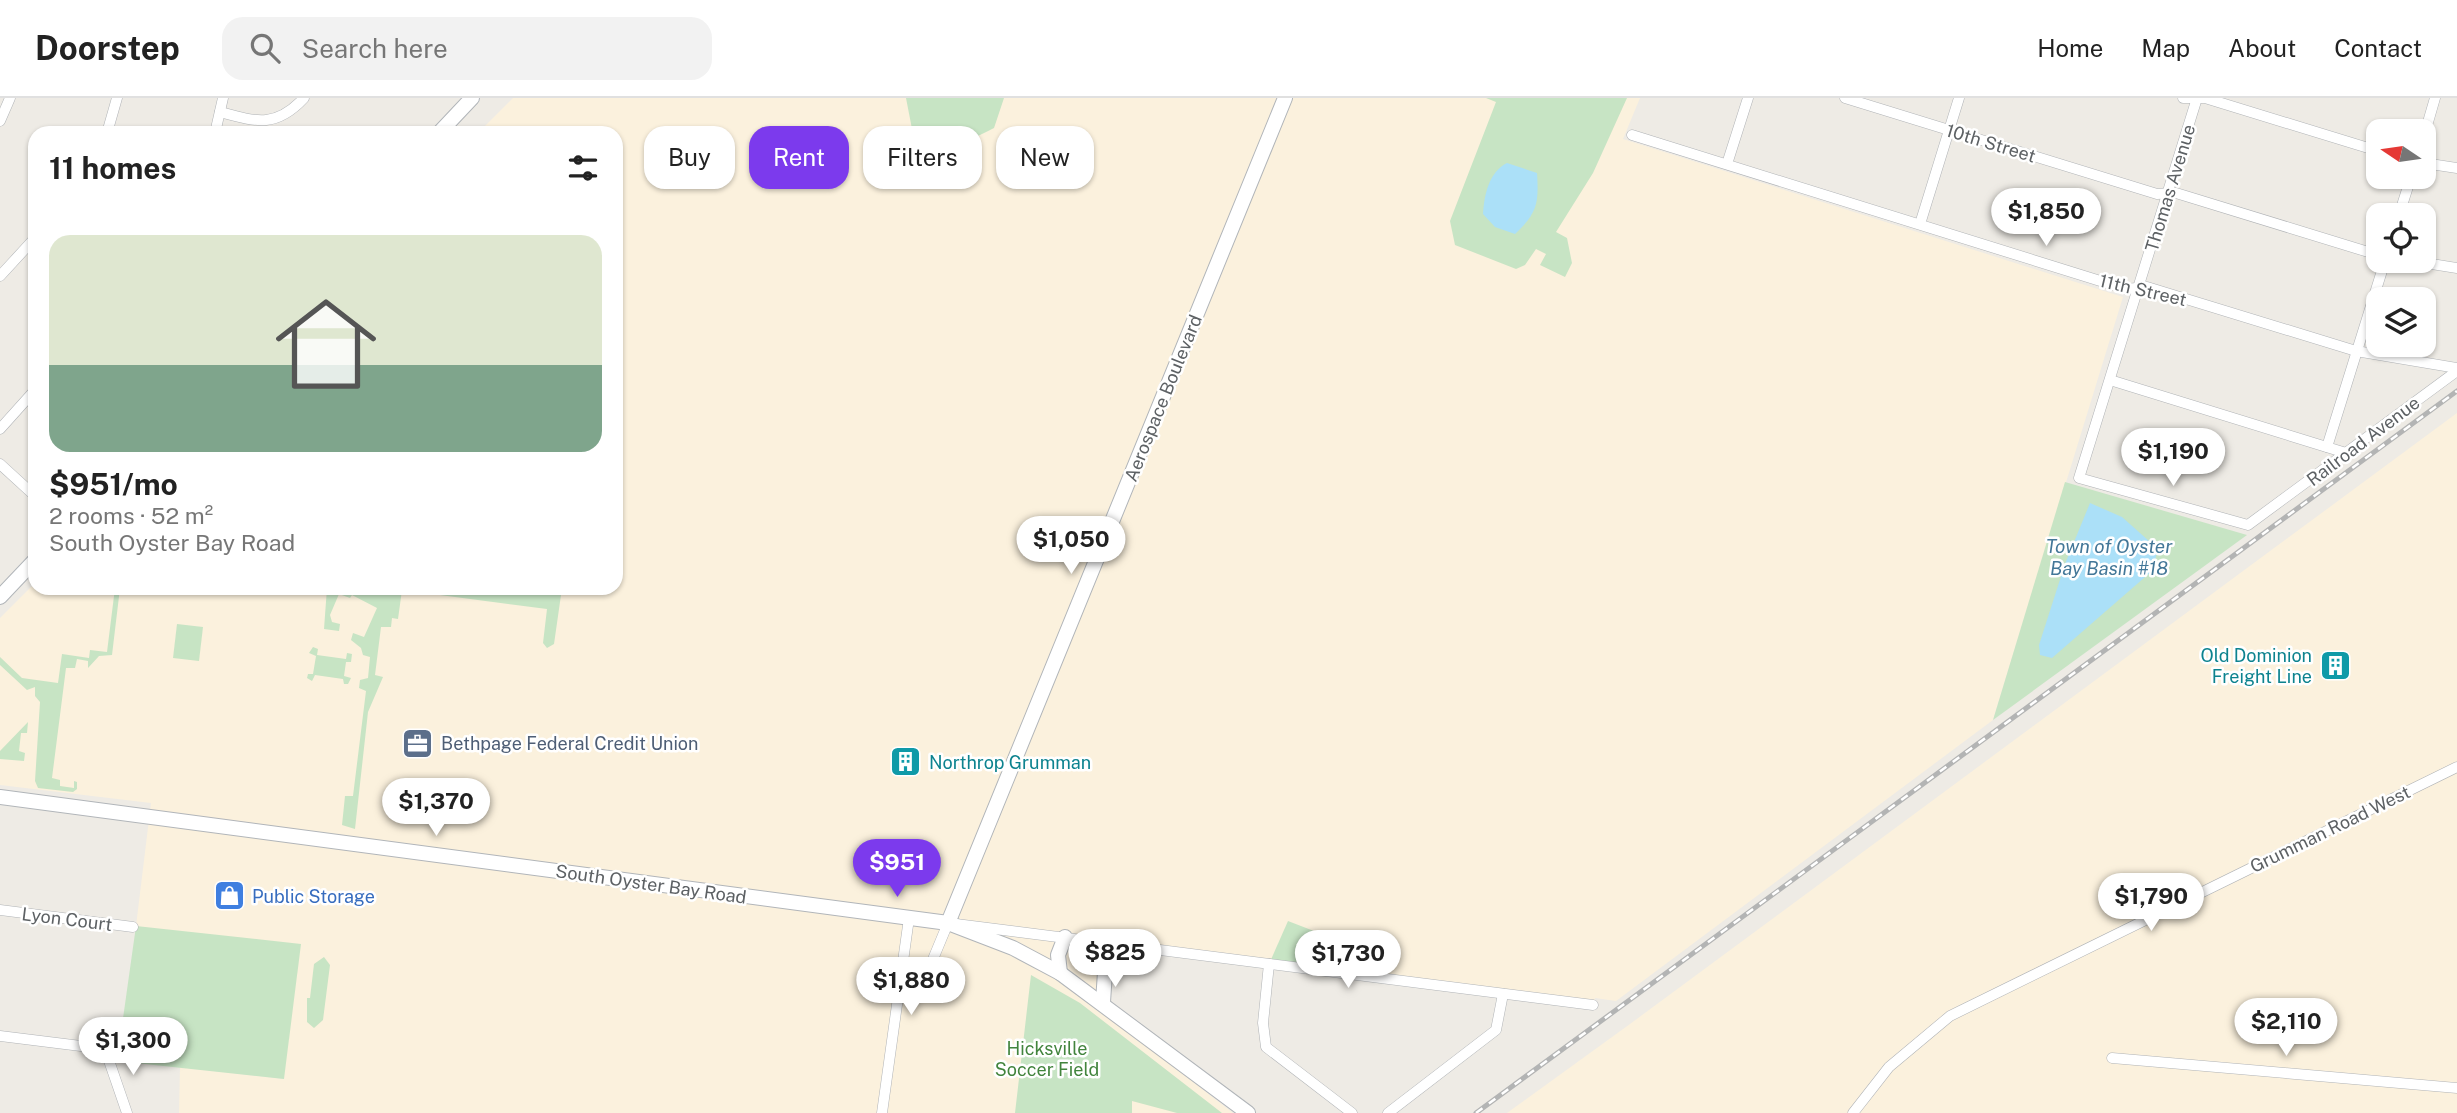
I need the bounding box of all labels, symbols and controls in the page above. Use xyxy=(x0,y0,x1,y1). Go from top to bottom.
search box xyxy=(222,17,712,80)
text: Doorstep xyxy=(35,29,180,67)
icon: search xyxy=(246,29,284,67)
text: Search here xyxy=(302,33,448,64)
text: Home xyxy=(2037,34,2103,62)
text: Map xyxy=(2141,34,2190,62)
text: About xyxy=(2228,34,2296,62)
text: Contact xyxy=(2334,34,2422,62)
street label: 10th Street xyxy=(1944,119,2038,167)
north arrow xyxy=(2366,119,2436,189)
map controls xyxy=(2366,119,2436,357)
street label: Thomas Avenue xyxy=(2141,122,2199,254)
chip: Buy xyxy=(644,126,735,189)
chip: Rent xyxy=(749,126,849,189)
chip: Filters xyxy=(863,126,982,189)
chip: New xyxy=(996,126,1094,189)
icon: filters xyxy=(564,149,602,187)
text: 11 homes xyxy=(49,150,176,186)
pin: $1,850 xyxy=(1989,188,2103,248)
text: $1,850 xyxy=(2007,197,2085,224)
button: locate xyxy=(2366,203,2436,273)
street label: 11th Street xyxy=(2097,270,2189,310)
icon: home xyxy=(263,281,389,407)
button: layers xyxy=(2366,287,2436,357)
street label: Aerospace Boulevard xyxy=(1120,312,1206,484)
street label: Railroad Avenue xyxy=(2302,392,2424,490)
pin: $1,190 xyxy=(2116,428,2230,488)
text: $1,190 xyxy=(2137,437,2209,464)
text: $951/mo xyxy=(49,466,178,502)
text: 2 rooms · 52 m² xyxy=(49,502,213,529)
pin: $1,050 xyxy=(1014,517,1128,576)
text: $1,050 xyxy=(1032,525,1110,552)
text: South Oyster Bay Road xyxy=(49,529,295,556)
water label: Town of Oyster Bay Basin #18 xyxy=(2046,535,2173,579)
place label: Old Dominion Freight Line xyxy=(2201,645,2312,687)
building icon: Old Dominion Freight Line xyxy=(2318,648,2352,682)
office icon: Bethpage Federal Credit Union xyxy=(401,726,435,760)
place label: Bethpage Federal Credit Union xyxy=(441,733,698,754)
building icon: Northrop Grumman xyxy=(889,745,923,779)
place label: Northrop Grumman xyxy=(929,752,1091,773)
pin: $1,370 xyxy=(379,778,493,838)
street label: Grumman Road West xyxy=(2246,781,2414,877)
text: $1,370 xyxy=(398,787,474,814)
pin: $951 xyxy=(856,840,938,899)
text: $951 xyxy=(869,848,925,875)
street label: South Oyster Bay Road xyxy=(554,860,748,908)
pin: $1,790 xyxy=(2094,874,2208,933)
shop icon: Public Storage xyxy=(212,879,246,913)
text: $1,790 xyxy=(2114,882,2188,909)
place label: Public Storage xyxy=(252,886,375,907)
street label: Lyon Court xyxy=(21,903,113,935)
pin: $825 xyxy=(1074,930,1156,989)
pin: $1,730 xyxy=(1291,930,1405,990)
text: $825 xyxy=(1084,938,1146,965)
text: $1,730 xyxy=(1311,939,1385,966)
pin: $1,880 xyxy=(854,958,968,1017)
text: $1,880 xyxy=(872,966,950,993)
pin: $2,110 xyxy=(2229,998,2343,1058)
text: $2,110 xyxy=(2250,1007,2322,1034)
pin: $1,300 xyxy=(76,1018,190,1077)
text: $1,300 xyxy=(95,1026,171,1053)
park label: Hicksville Soccer Field xyxy=(995,1038,1099,1080)

